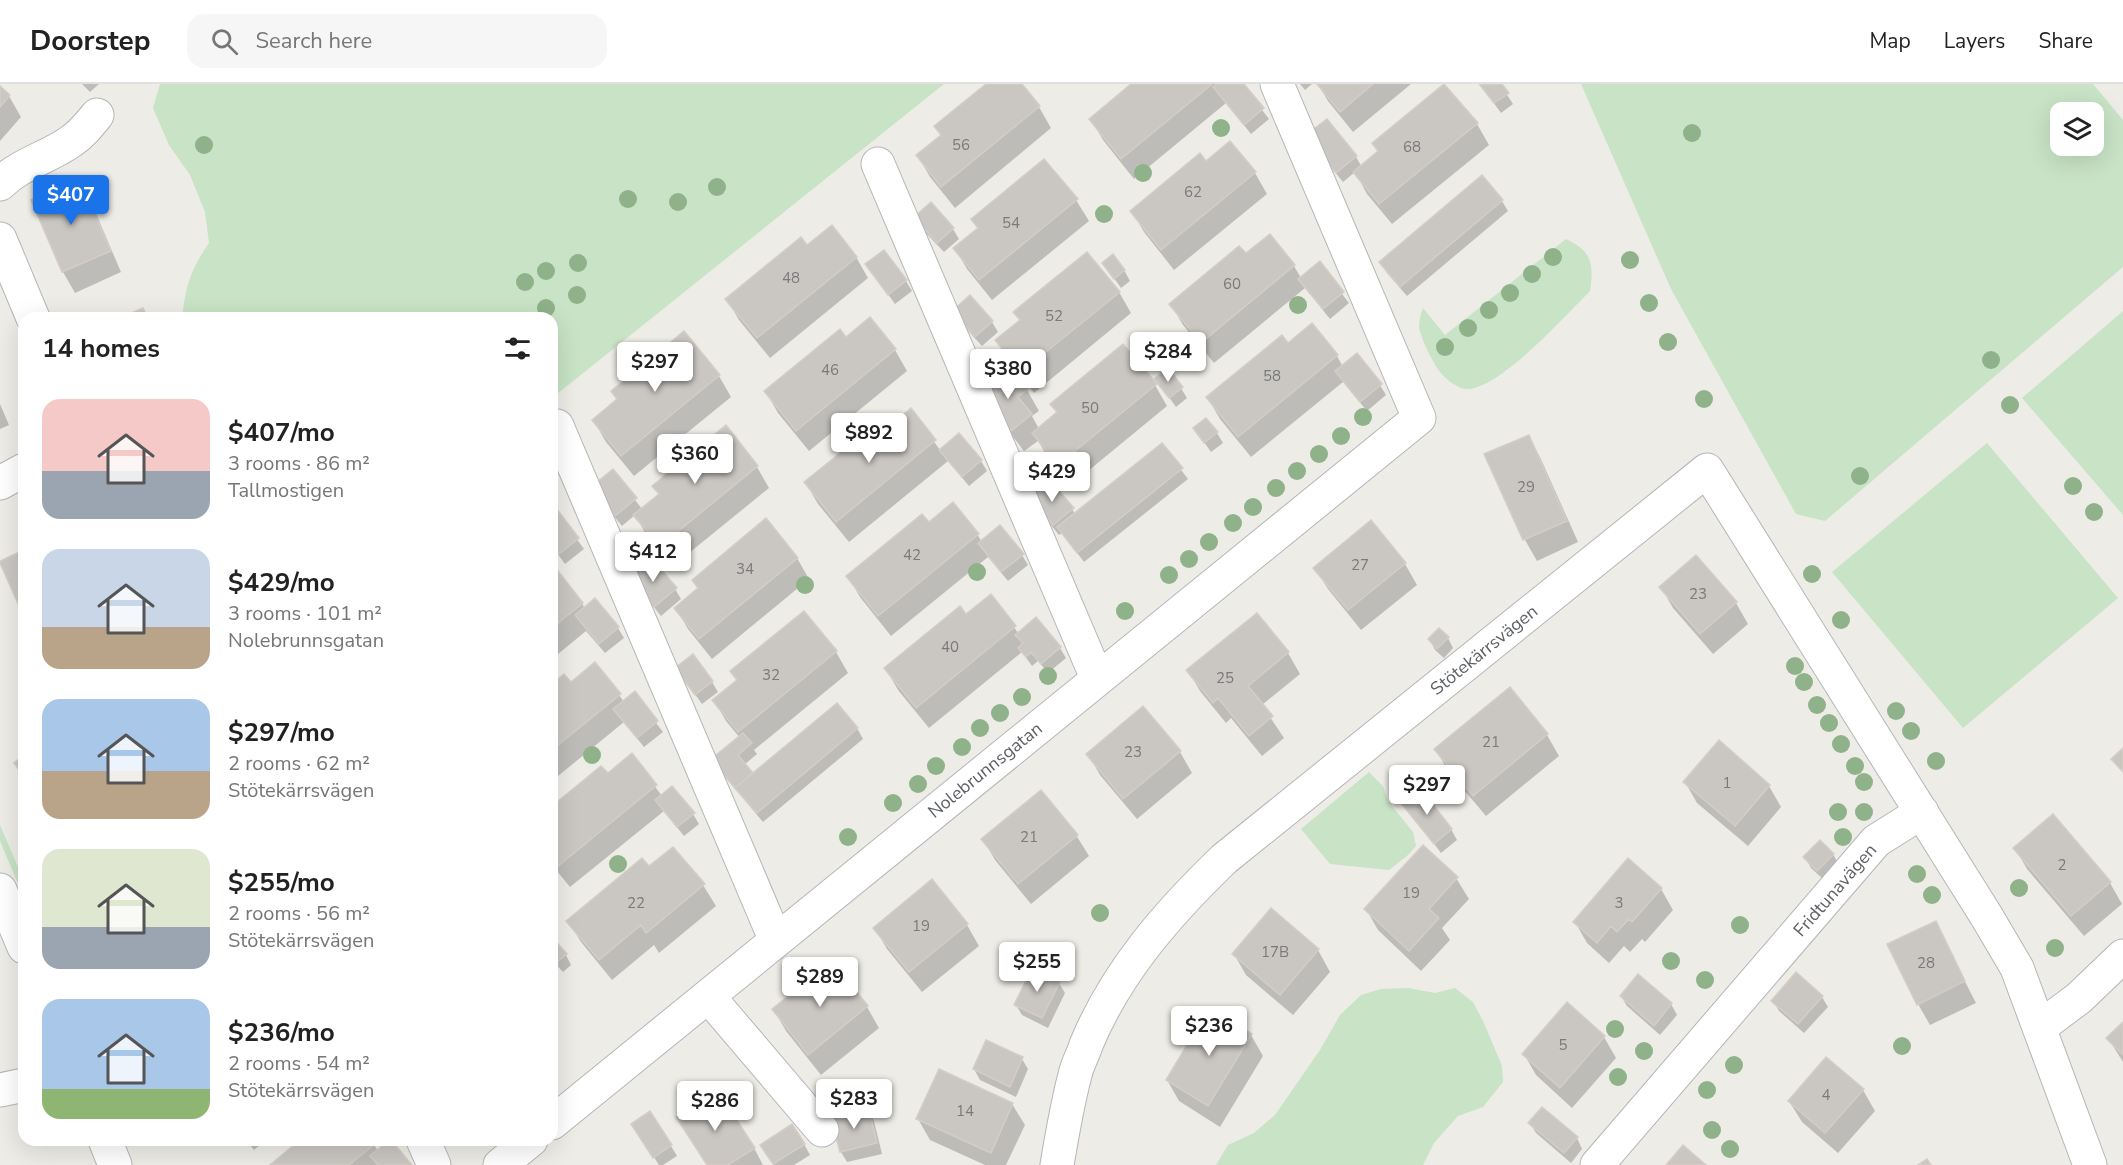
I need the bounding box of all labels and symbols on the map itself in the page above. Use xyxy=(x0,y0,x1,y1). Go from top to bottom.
house number: 56 xyxy=(952,135,970,155)
house number: 68 xyxy=(1403,137,1421,157)
pin: $407 xyxy=(35,175,107,226)
house number: 62 xyxy=(1184,182,1202,202)
house number: 54 xyxy=(1002,213,1020,233)
house number: 48 xyxy=(782,268,800,288)
house number: 60 xyxy=(1223,274,1241,294)
house number: 52 xyxy=(1045,306,1063,326)
pin: $284 xyxy=(1132,332,1204,383)
pin: $297 xyxy=(619,342,691,393)
pin: $380 xyxy=(972,349,1044,400)
house number: 46 xyxy=(821,360,839,380)
house number: 58 xyxy=(1263,366,1281,386)
house number: 50 xyxy=(1081,398,1099,418)
pin: $892 xyxy=(833,413,905,464)
pin: $360 xyxy=(659,434,731,485)
pin: $429 xyxy=(1016,452,1088,503)
house number: 29 xyxy=(1517,477,1535,497)
pin: $412 xyxy=(617,532,689,583)
house number: 42 xyxy=(903,545,921,565)
house number: 27 xyxy=(1351,555,1369,575)
house number: 34 xyxy=(736,559,754,579)
house number: 23 xyxy=(1689,584,1707,604)
street label: Stötekärrsvägen xyxy=(1425,599,1543,701)
house number: 40 xyxy=(941,637,959,657)
house number: 32 xyxy=(762,665,780,685)
house number: 25 xyxy=(1216,668,1234,688)
street label: Nolebrunnsgatan xyxy=(923,716,1047,824)
house number: 21 xyxy=(1482,732,1500,752)
house number: 23 xyxy=(1124,742,1142,762)
pin: $297 xyxy=(1391,765,1463,816)
house number: 1 xyxy=(1722,773,1732,793)
house number: 21 xyxy=(1020,827,1038,847)
street label: Fridtunavägen xyxy=(1788,838,1882,942)
house number: 2 xyxy=(2057,855,2067,875)
house number: 19 xyxy=(1402,883,1420,903)
house number: 22 xyxy=(627,893,645,913)
house number: 3 xyxy=(1614,893,1624,913)
house number: 19 xyxy=(912,916,930,936)
pin: $255 xyxy=(1001,942,1073,993)
house number: 17B xyxy=(1261,942,1289,962)
house number: 28 xyxy=(1917,953,1935,973)
pin: $289 xyxy=(784,957,856,1008)
pin: $236 xyxy=(1173,1006,1245,1057)
house number: 5 xyxy=(1558,1035,1568,1055)
pin: $283 xyxy=(818,1079,890,1130)
pin: $286 xyxy=(679,1081,751,1132)
house number: 4 xyxy=(1821,1085,1831,1105)
house number: 14 xyxy=(956,1101,974,1121)

